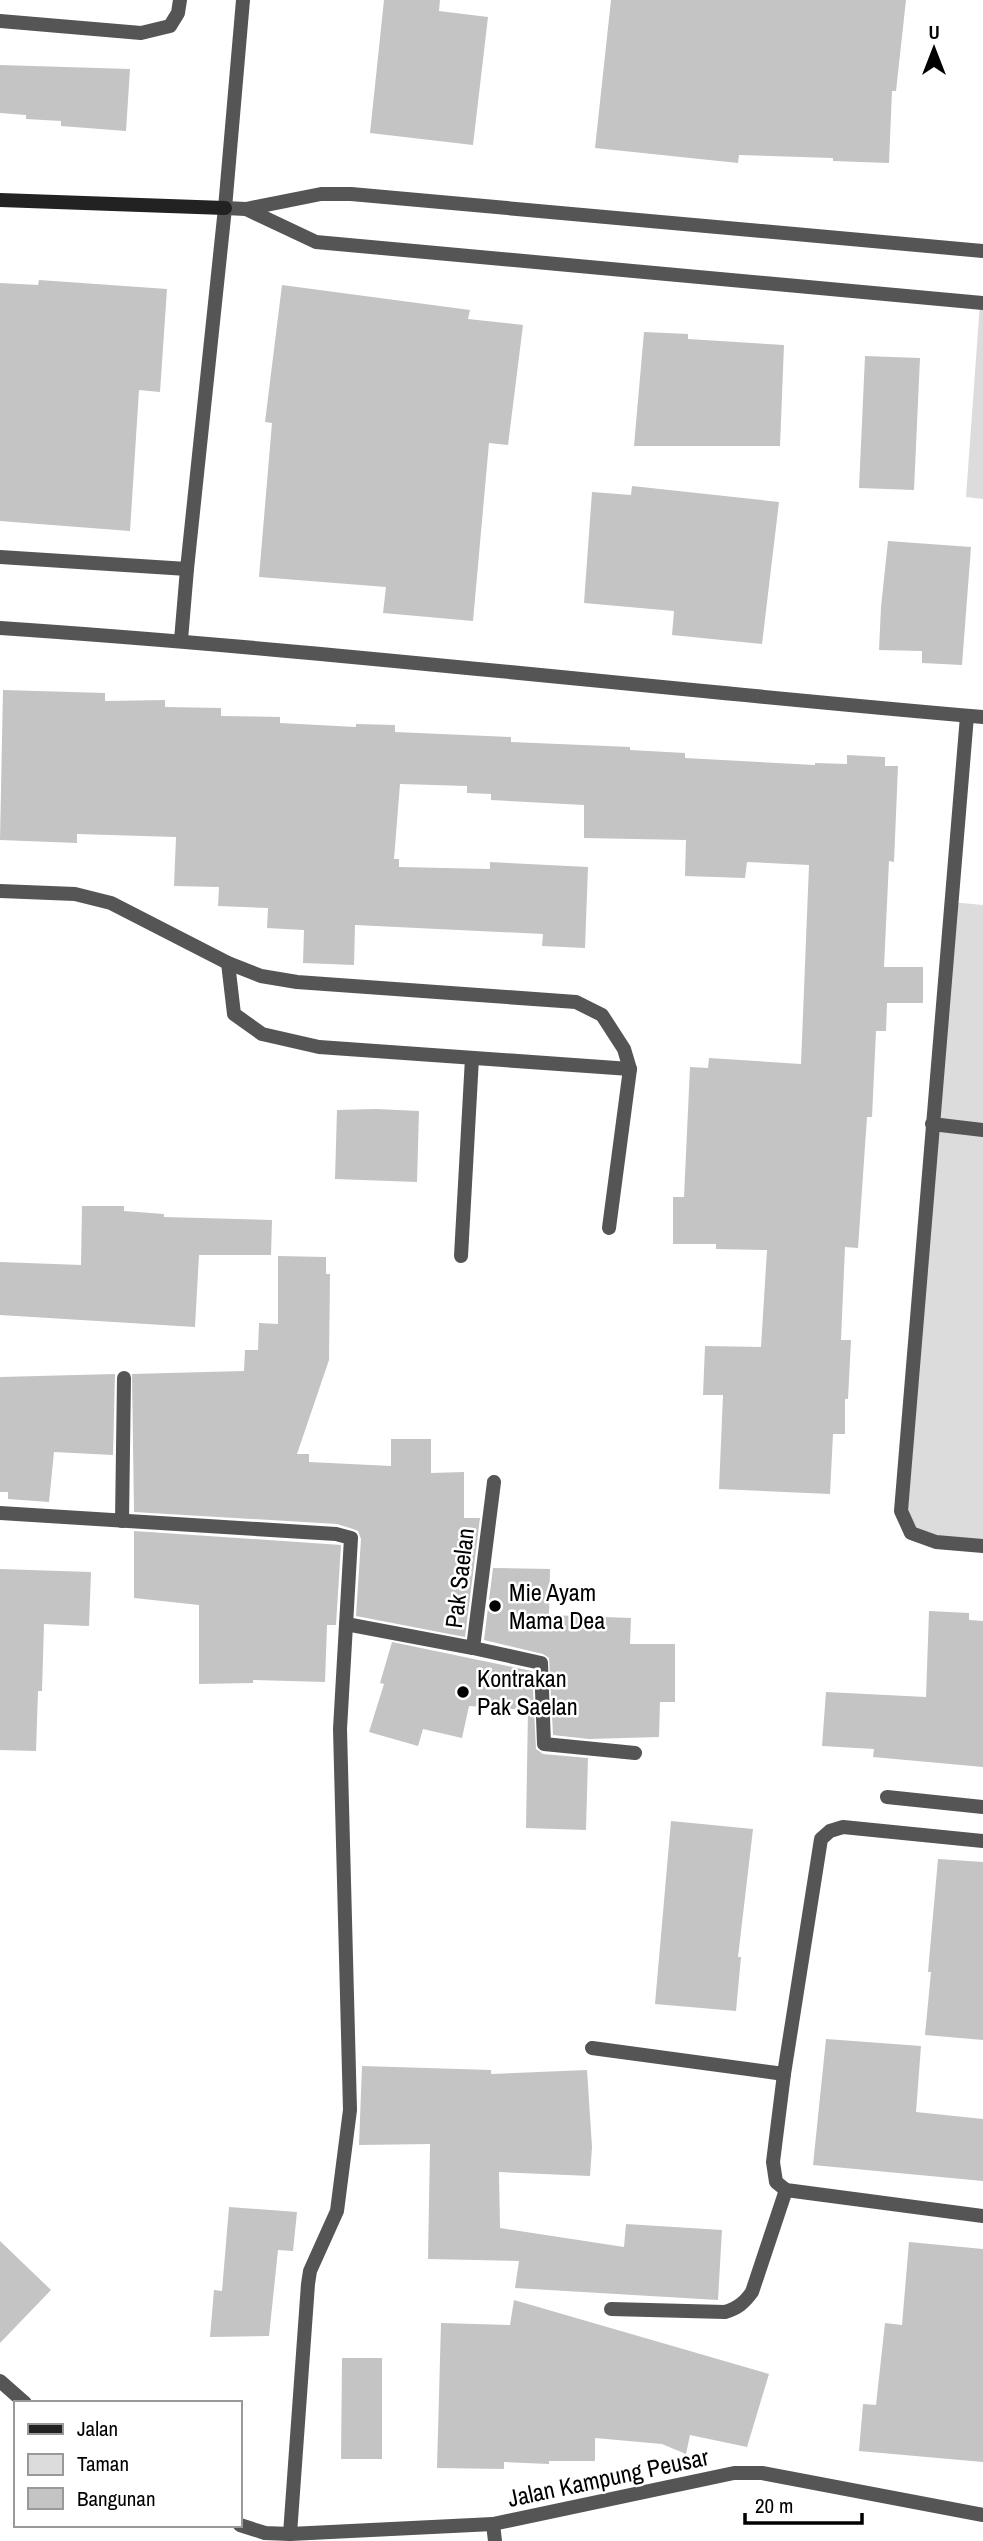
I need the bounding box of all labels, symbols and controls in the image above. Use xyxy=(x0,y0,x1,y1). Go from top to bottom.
north arrow xyxy=(899,14,969,84)
text: U xyxy=(928,19,940,45)
street label: Pak Saelan xyxy=(437,1526,481,1630)
place label: Mie Ayam Mama Dea xyxy=(509,1576,605,1636)
marker: Mie Ayam Mama Dea xyxy=(487,1598,503,1614)
place label: Kontrakan Pak Saelan xyxy=(477,1662,578,1722)
marker: Kontrakan Pak Saelan xyxy=(455,1684,471,1700)
legend xyxy=(14,2401,242,2527)
text: Jalan xyxy=(77,2414,118,2443)
street label: Jalan Kampung Peusar xyxy=(505,2440,712,2514)
text: Taman xyxy=(77,2449,129,2478)
scale bar xyxy=(745,2482,862,2526)
text: Bangunan xyxy=(77,2484,156,2513)
text: 20 m xyxy=(755,2491,793,2520)

